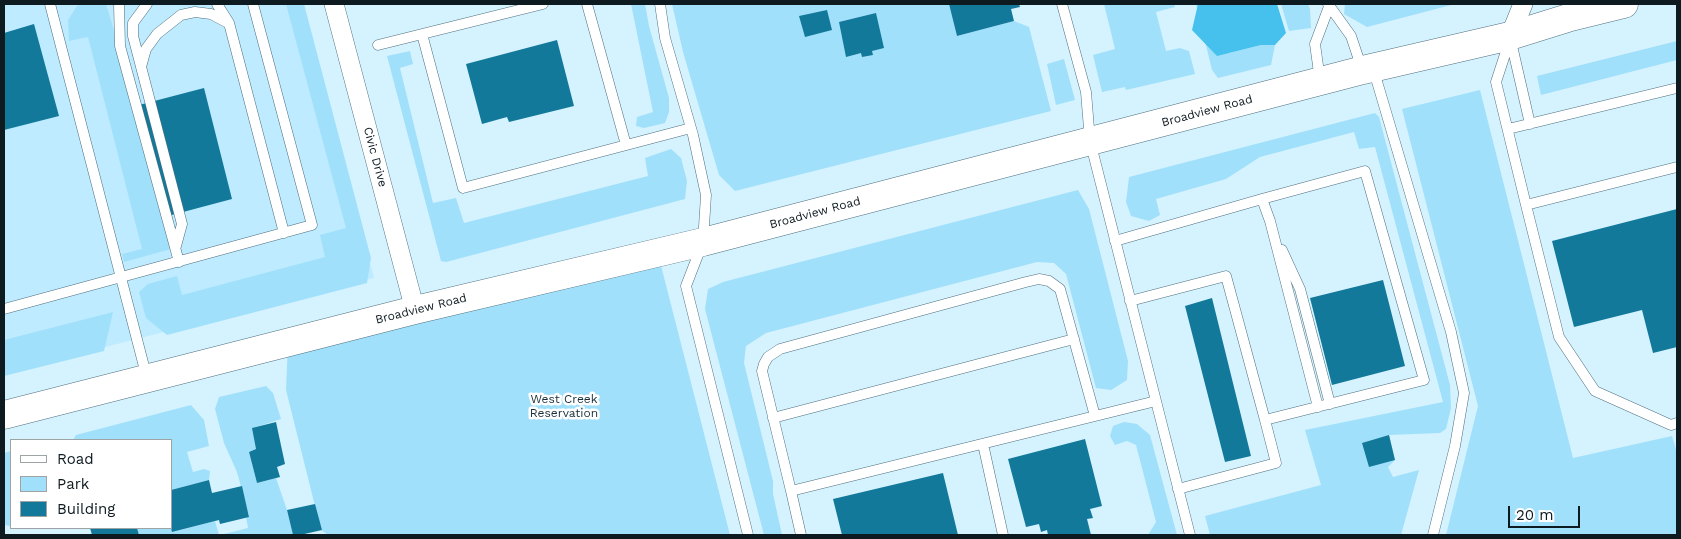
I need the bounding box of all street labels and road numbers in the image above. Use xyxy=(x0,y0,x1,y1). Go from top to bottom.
street label: Broadview Road xyxy=(1160,92,1254,130)
street label: Civic Drive xyxy=(360,125,390,189)
street label: Broadview Road xyxy=(768,194,862,232)
street label: Broadview Road xyxy=(374,291,468,327)

